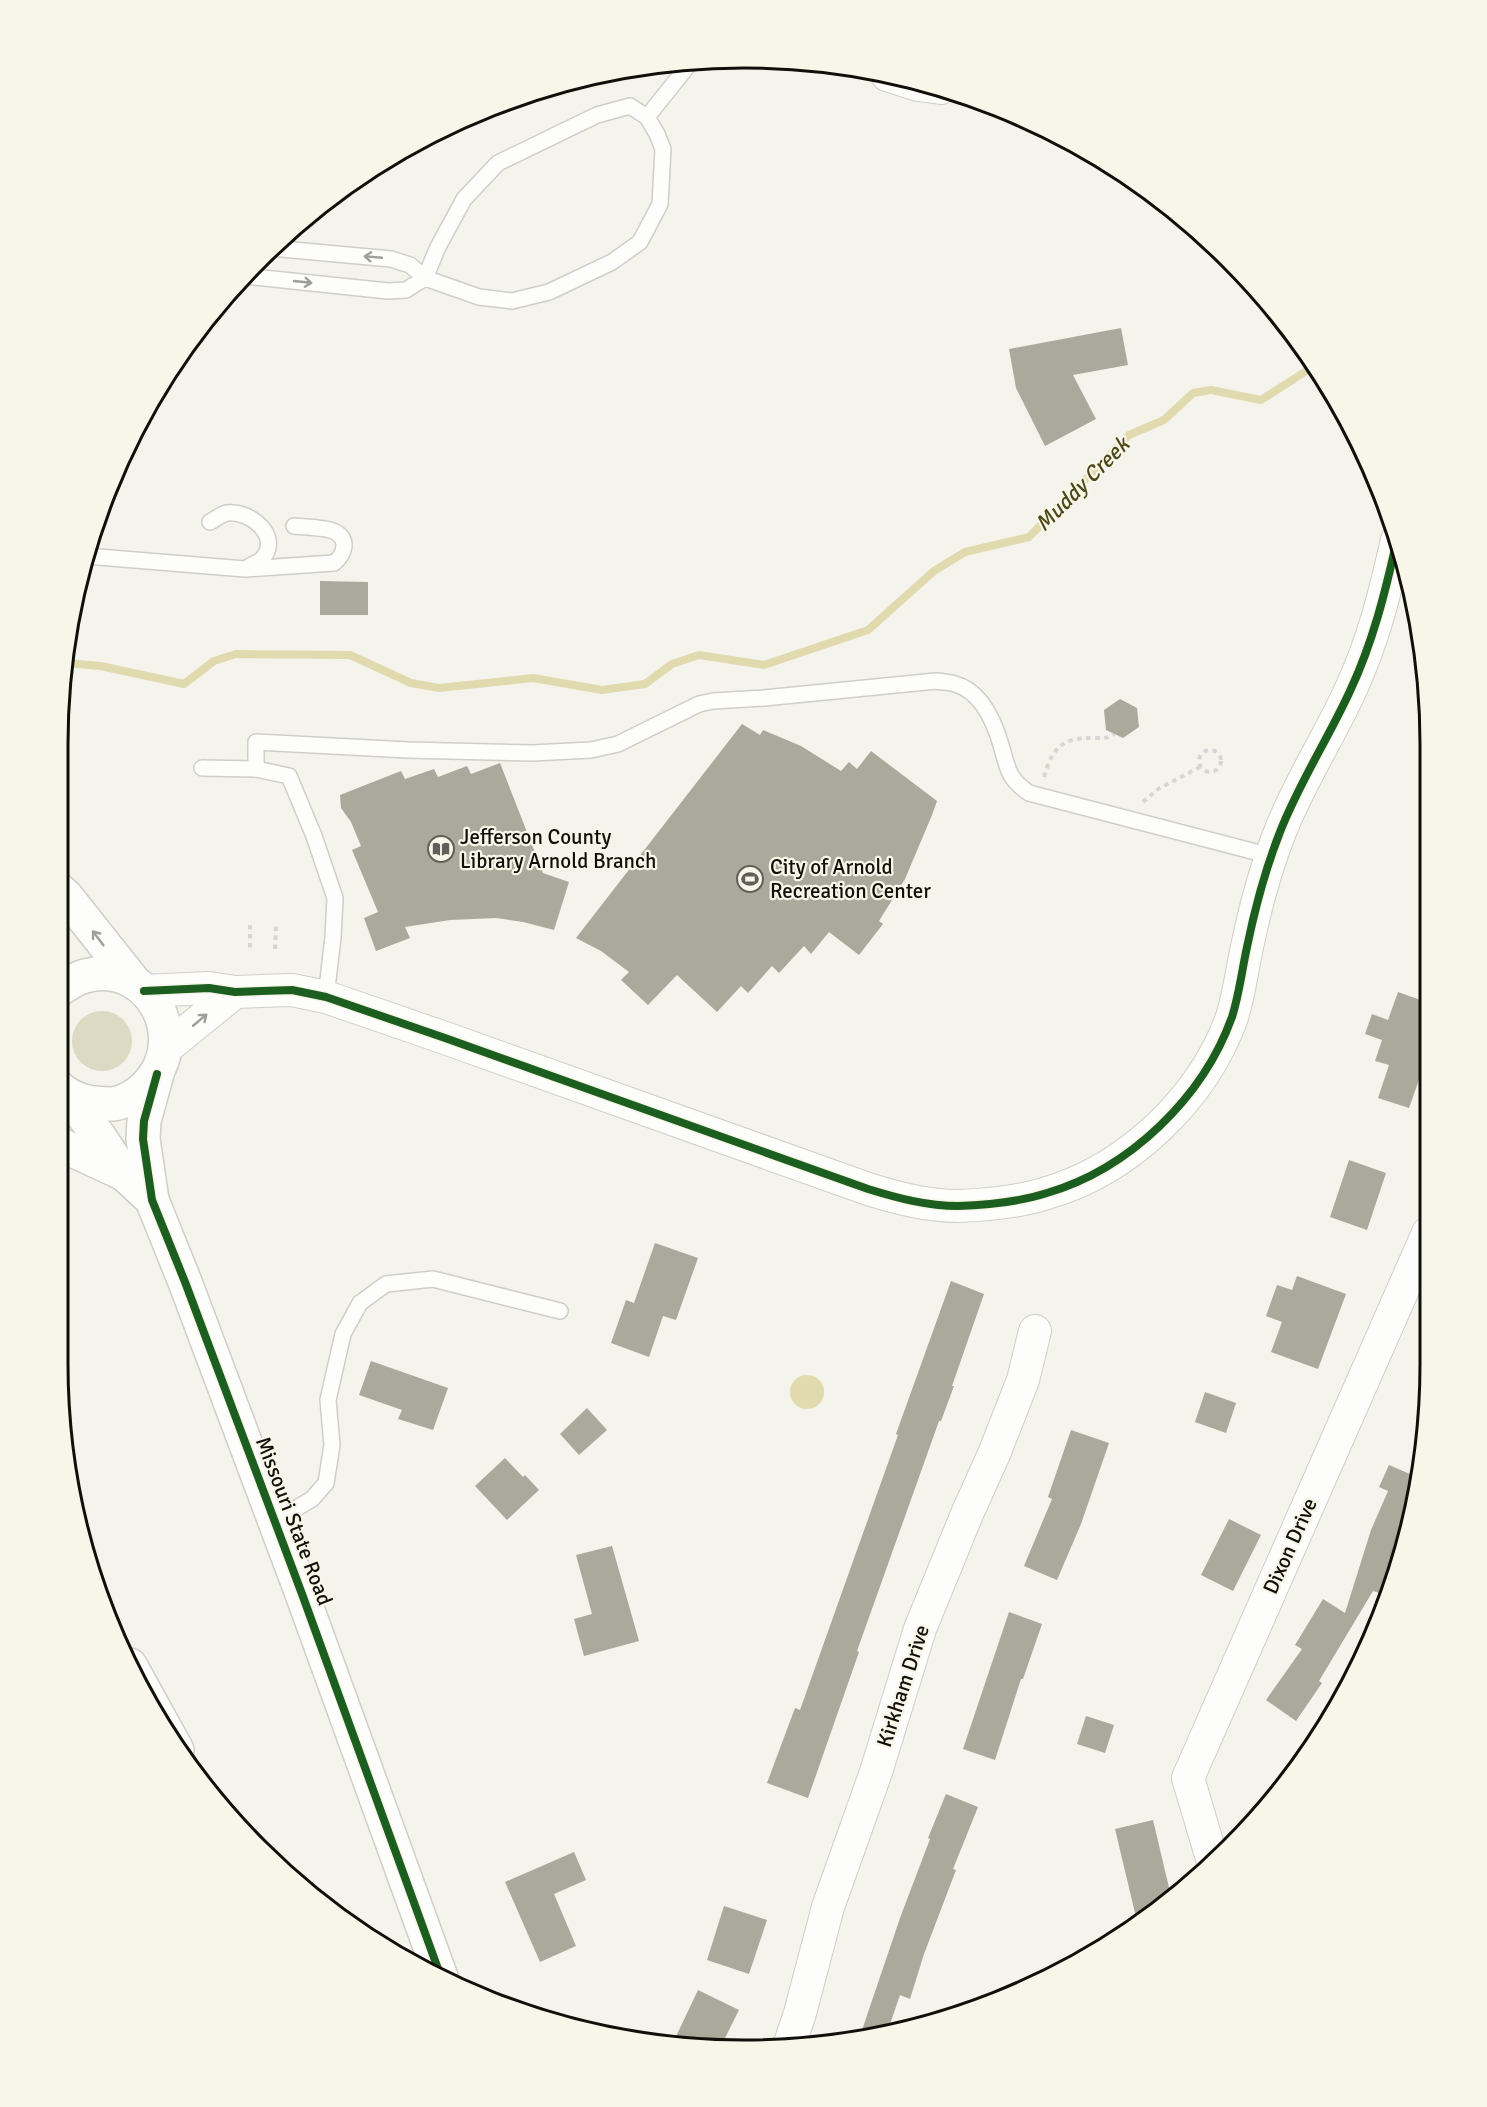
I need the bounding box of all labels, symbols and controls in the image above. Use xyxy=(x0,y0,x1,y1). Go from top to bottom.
one-way arrow xyxy=(363,251,383,262)
one-way arrow xyxy=(293,277,313,288)
water label: Muddy Creek xyxy=(1029,430,1136,537)
place label: Jefferson County Library Arnold Branch xyxy=(460,824,656,874)
library icon: Jefferson County Library Arnold Branch xyxy=(426,834,456,864)
place label: City of Arnold Recreation Center xyxy=(770,854,931,904)
sports icon: City of Arnold Recreation Center xyxy=(735,864,765,894)
one-way arrow xyxy=(92,930,105,946)
one-way arrow xyxy=(192,1013,207,1027)
street label: Missouri State Road xyxy=(250,1433,338,1609)
street label: Dixon Drive xyxy=(1257,1494,1323,1598)
street label: Kirkham Drive xyxy=(871,1622,935,1750)

